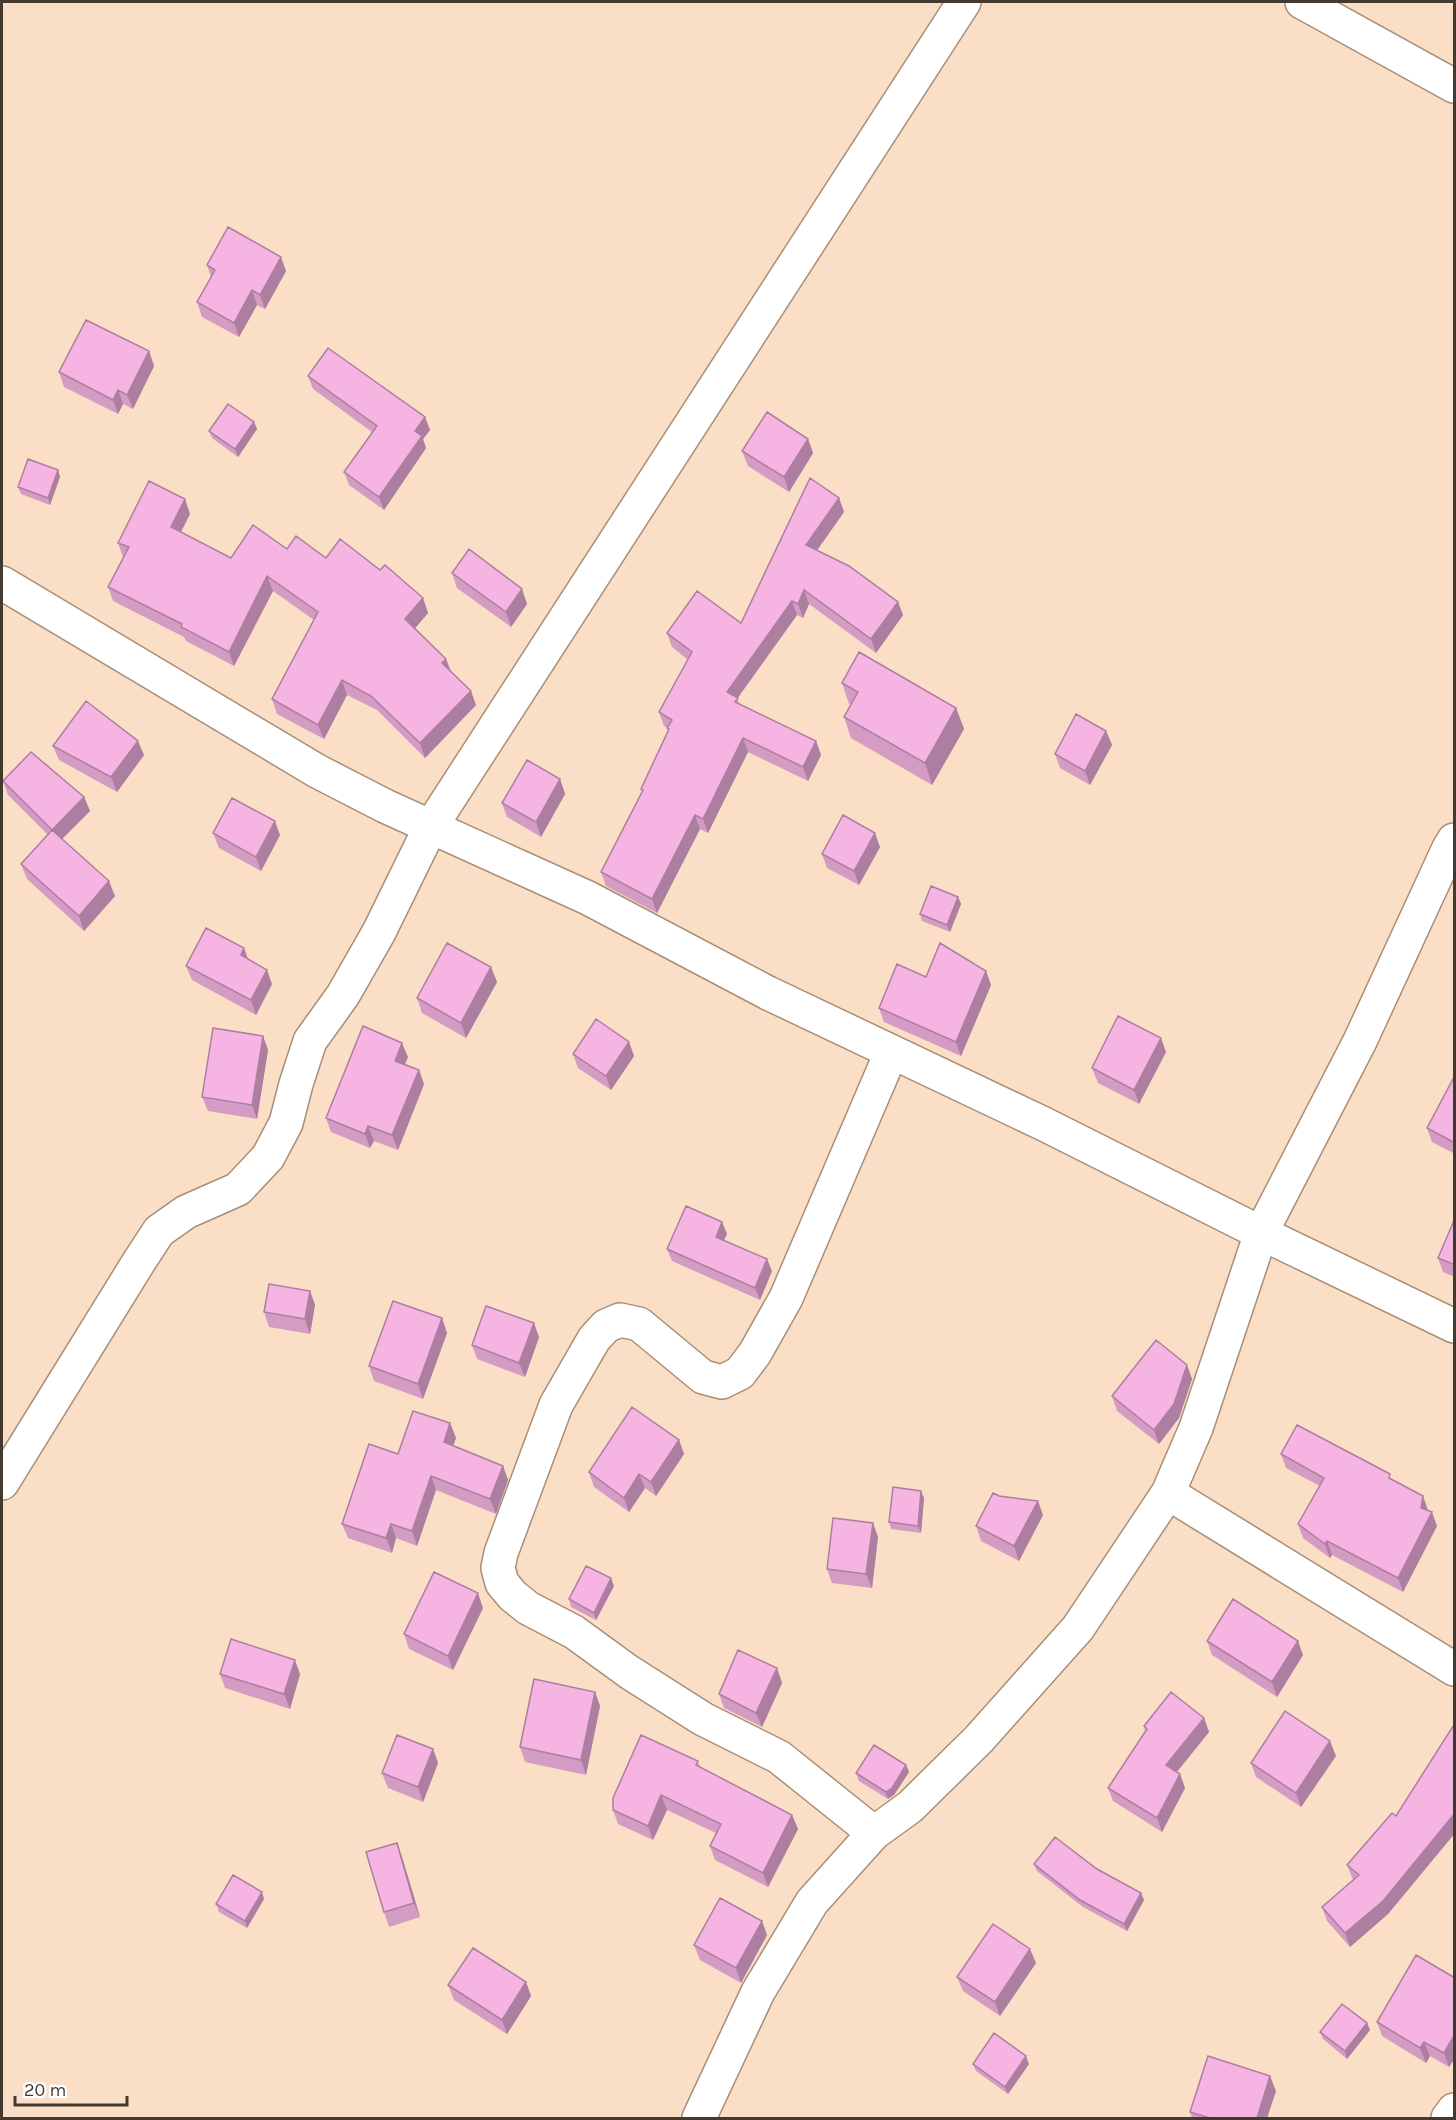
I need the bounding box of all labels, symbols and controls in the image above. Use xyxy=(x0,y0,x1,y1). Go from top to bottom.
scale bar xyxy=(15,2069,128,2107)
text: 20 m xyxy=(24,2079,66,2101)

